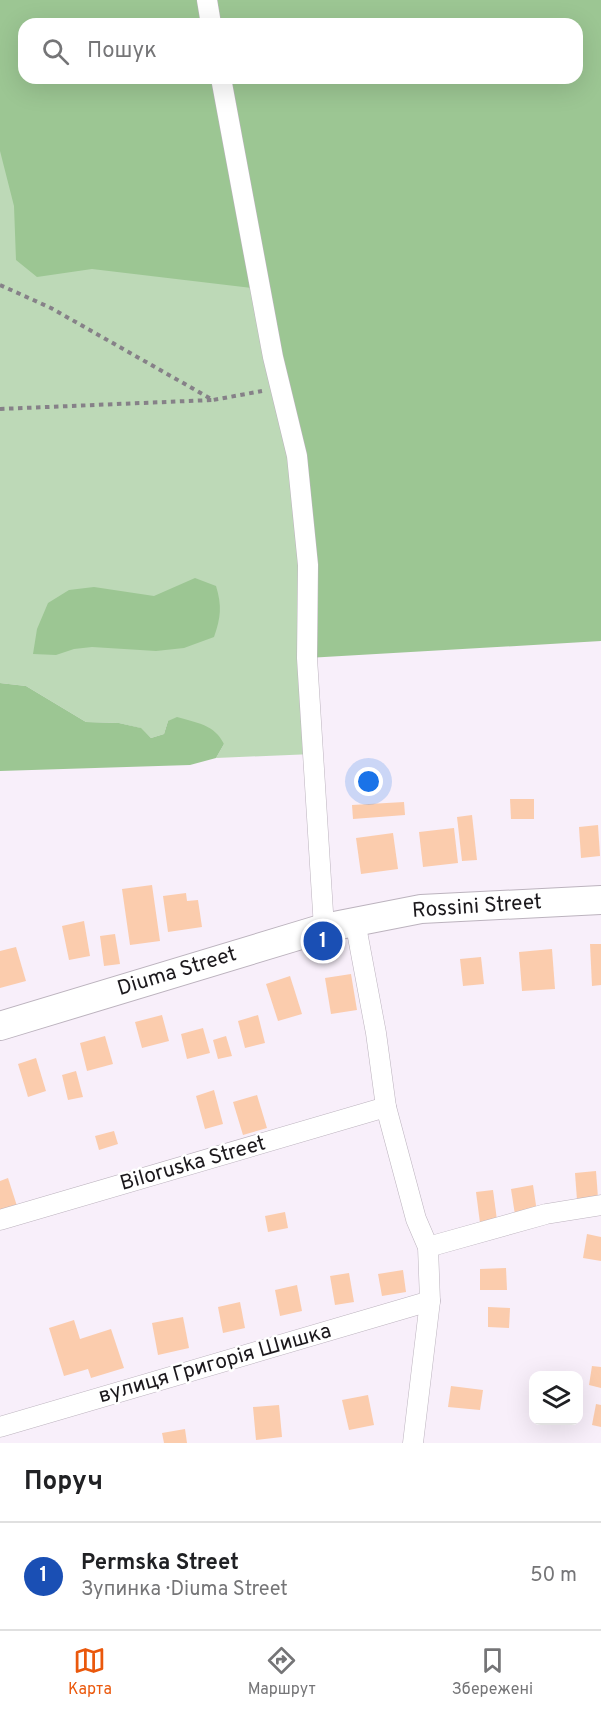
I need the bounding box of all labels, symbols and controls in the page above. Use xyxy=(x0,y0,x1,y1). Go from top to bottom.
search box xyxy=(18,18,583,84)
icon: search xyxy=(39,35,72,68)
text: Пошук xyxy=(87,38,157,65)
your location xyxy=(354,767,383,796)
street label: Rossini Street xyxy=(411,889,543,925)
pin: 1 xyxy=(304,918,342,964)
street label: Diuma Street xyxy=(114,941,240,1003)
street label: Biloruska Street xyxy=(117,1130,269,1198)
street label: вулиця Григорія Шишка xyxy=(96,1318,334,1410)
map controls xyxy=(529,1371,583,1425)
button: layers xyxy=(529,1371,583,1425)
text: Поруч xyxy=(24,1466,103,1499)
text: Permska Street xyxy=(81,1550,239,1577)
text: 1 xyxy=(40,1563,48,1589)
text: 50 m xyxy=(530,1563,577,1589)
text: Зупинка · Diuma Street xyxy=(81,1577,288,1603)
tab: Карта xyxy=(68,1644,112,1700)
tab: Маршрут xyxy=(248,1644,316,1700)
tab: Збережені xyxy=(452,1644,533,1700)

